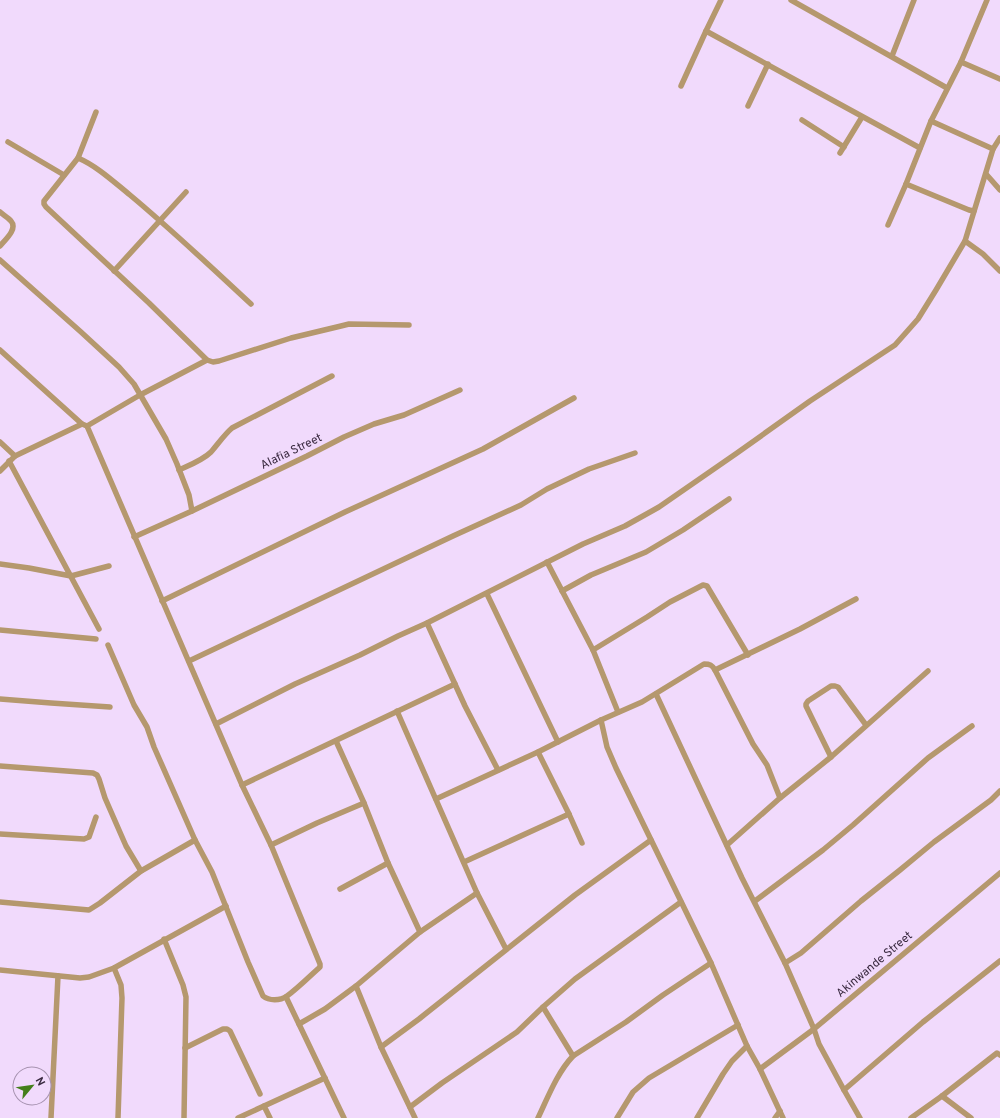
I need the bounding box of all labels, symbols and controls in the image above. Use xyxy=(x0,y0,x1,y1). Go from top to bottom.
street label: Alafia Street xyxy=(258,430,325,474)
street label: Akinwande Street xyxy=(833,928,916,1001)
north arrow xyxy=(12,1066,52,1106)
text: N xyxy=(32,1075,48,1088)

